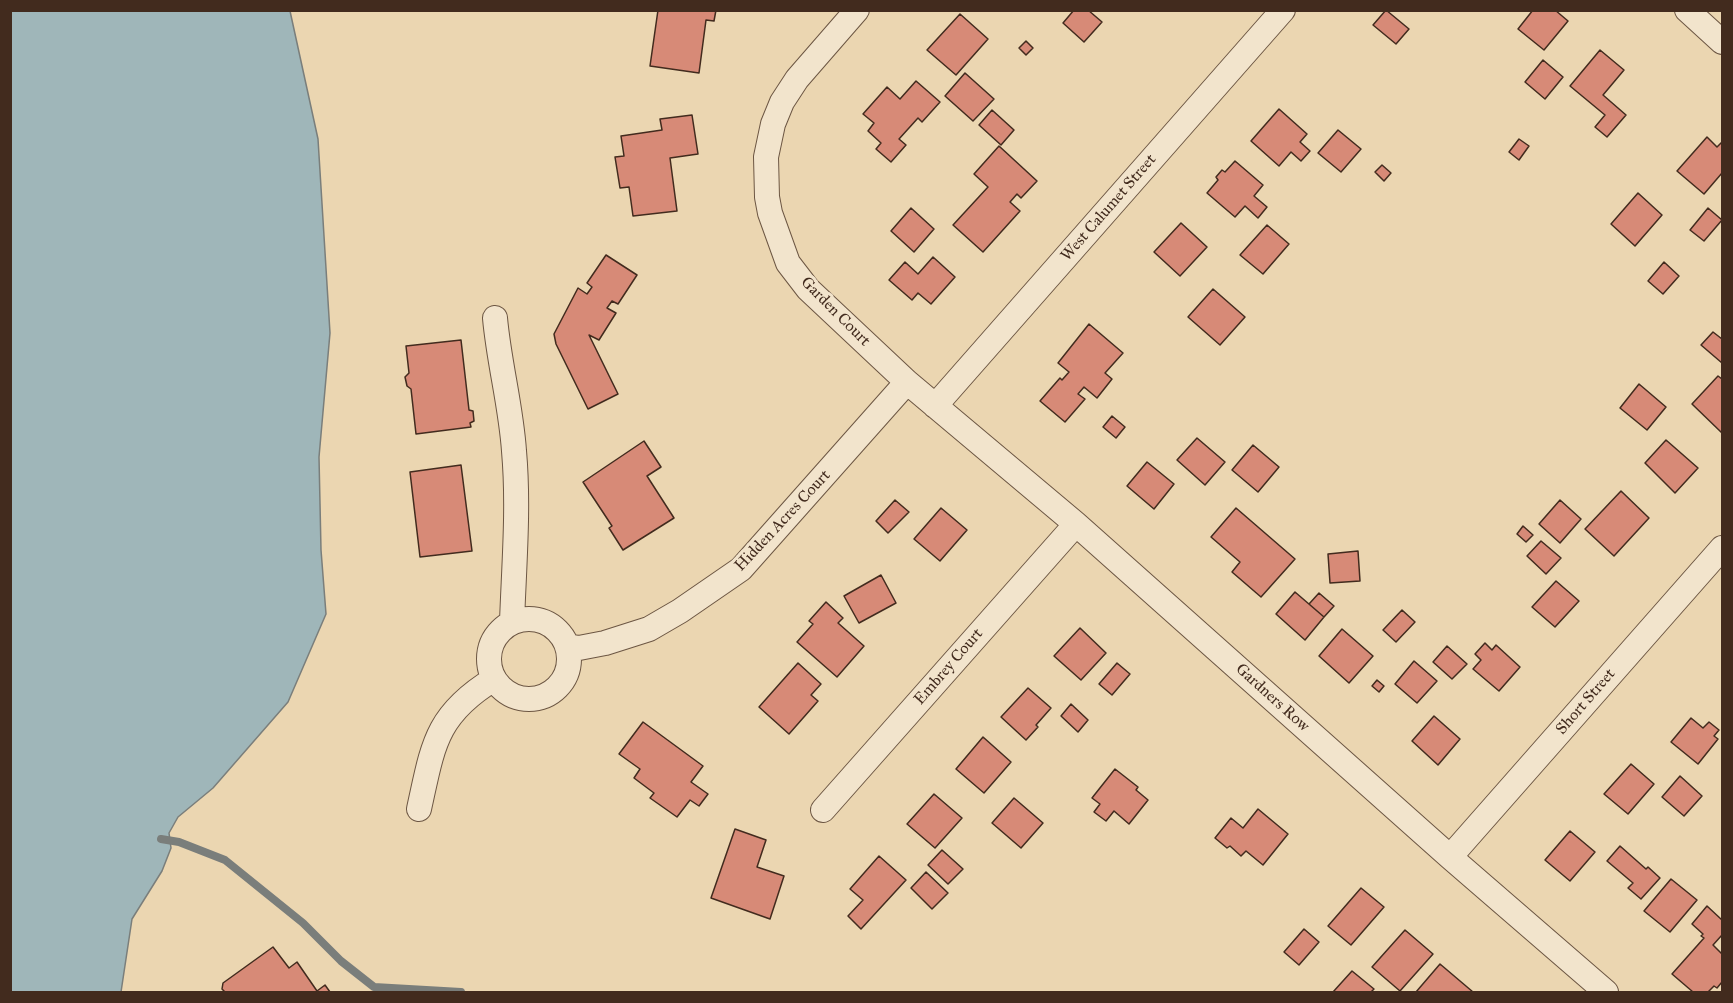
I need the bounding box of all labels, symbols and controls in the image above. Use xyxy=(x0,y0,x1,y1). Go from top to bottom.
street label: West Calumet Street xyxy=(1057,151,1161,265)
street label: Garden Court xyxy=(796,273,874,351)
street label: Hidden Acres Court xyxy=(731,466,835,576)
street label: Embrey Court xyxy=(911,625,987,709)
street label: Gardners Row xyxy=(1231,660,1313,736)
street label: Short Street xyxy=(1552,665,1620,739)

